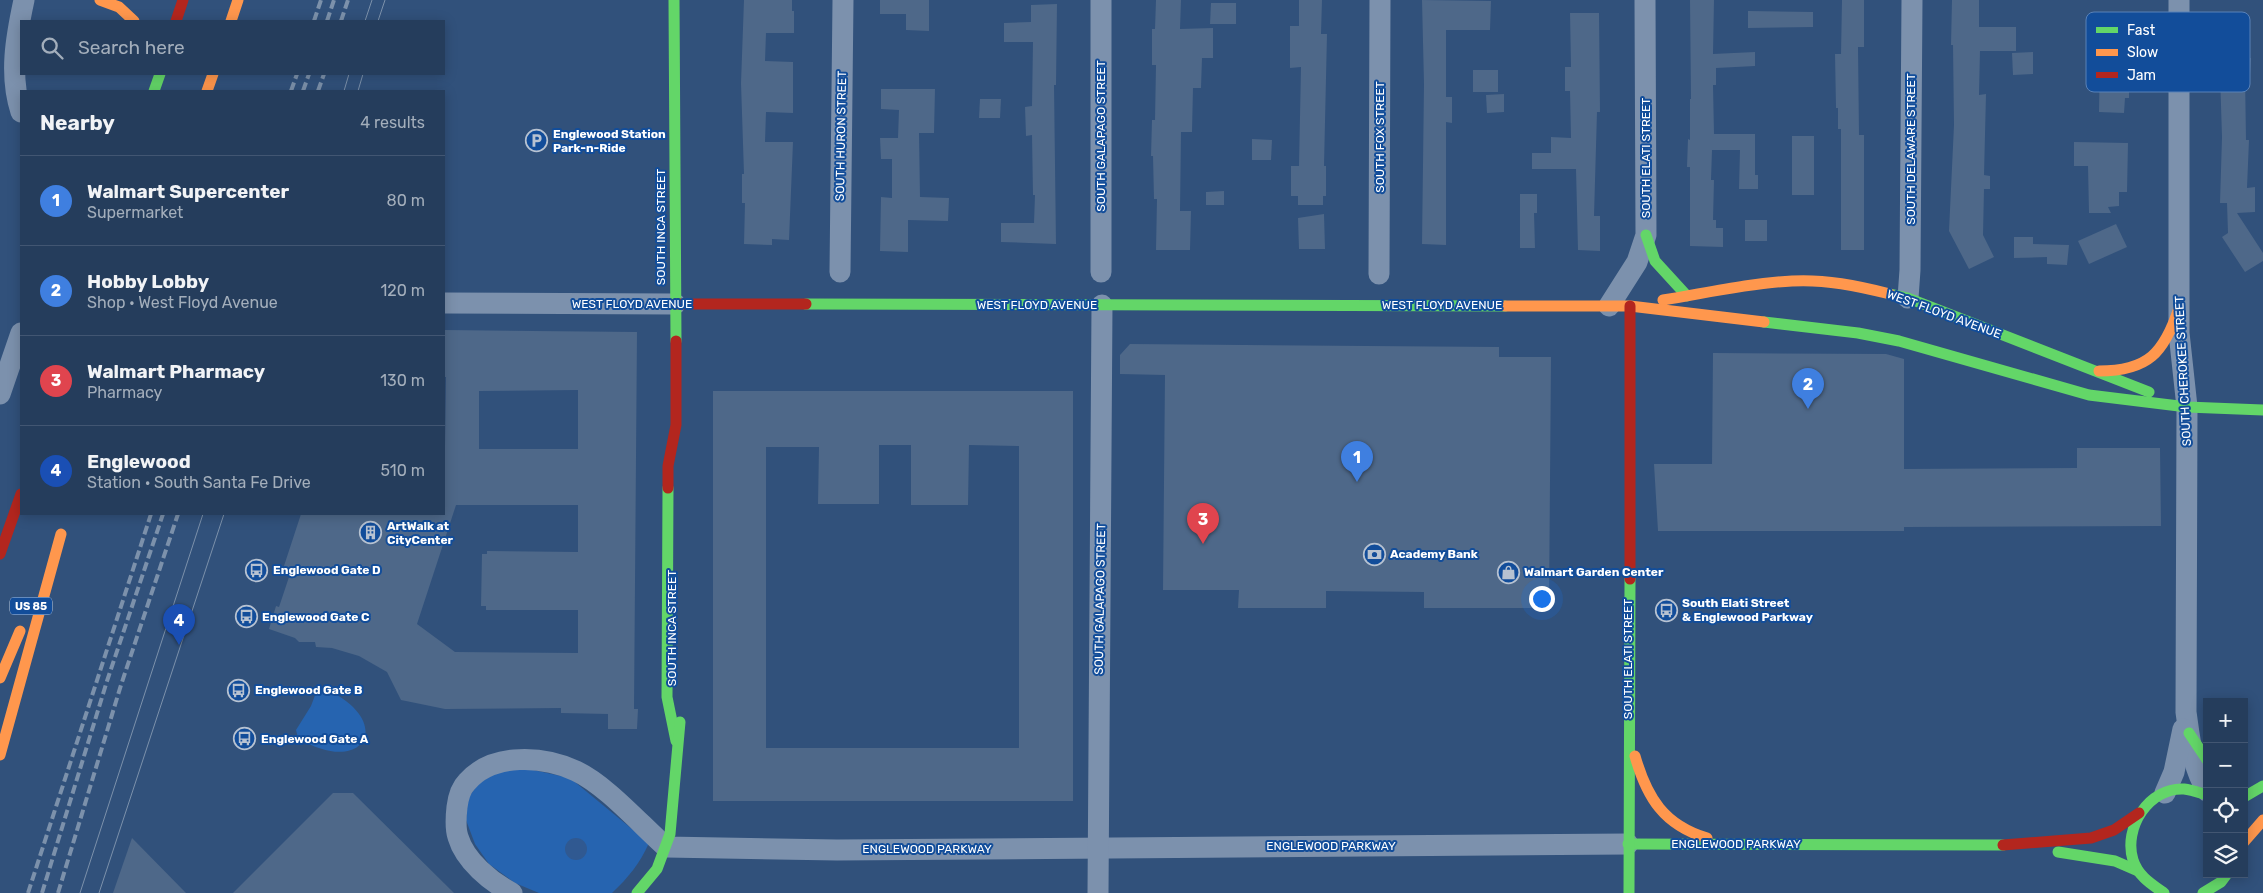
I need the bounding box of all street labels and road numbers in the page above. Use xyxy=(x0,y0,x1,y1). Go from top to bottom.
street label: SOUTH GALAPAGO STREET xyxy=(1094,60,1108,212)
street label: SOUTH HURON STREET xyxy=(833,71,849,201)
street label: SOUTH DELAWARE STREET xyxy=(1904,73,1918,225)
street label: SOUTH FOX STREET xyxy=(1373,81,1387,193)
street label: SOUTH ELATI STREET xyxy=(1639,98,1653,218)
street label: SOUTH INCA STREET xyxy=(654,169,668,285)
street label: WEST FLOYD AVENUE xyxy=(1885,287,2003,341)
street label: SOUTH CHEROKEE STREET xyxy=(2172,295,2194,447)
street label: WEST FLOYD AVENUE xyxy=(572,297,692,311)
street label: WEST FLOYD AVENUE xyxy=(977,298,1097,312)
street label: WEST FLOYD AVENUE xyxy=(1382,298,1502,312)
street label: SOUTH GALAPAGO STREET xyxy=(1092,523,1108,675)
street label: SOUTH INCA STREET xyxy=(665,570,679,686)
road number: US 85 xyxy=(10,598,52,614)
street label: SOUTH ELATI STREET xyxy=(1621,599,1635,719)
street label: ENGLEWOOD PARKWAY xyxy=(1671,837,1801,851)
street label: ENGLEWOOD PARKWAY xyxy=(1266,839,1396,853)
street label: ENGLEWOOD PARKWAY xyxy=(862,842,992,856)

